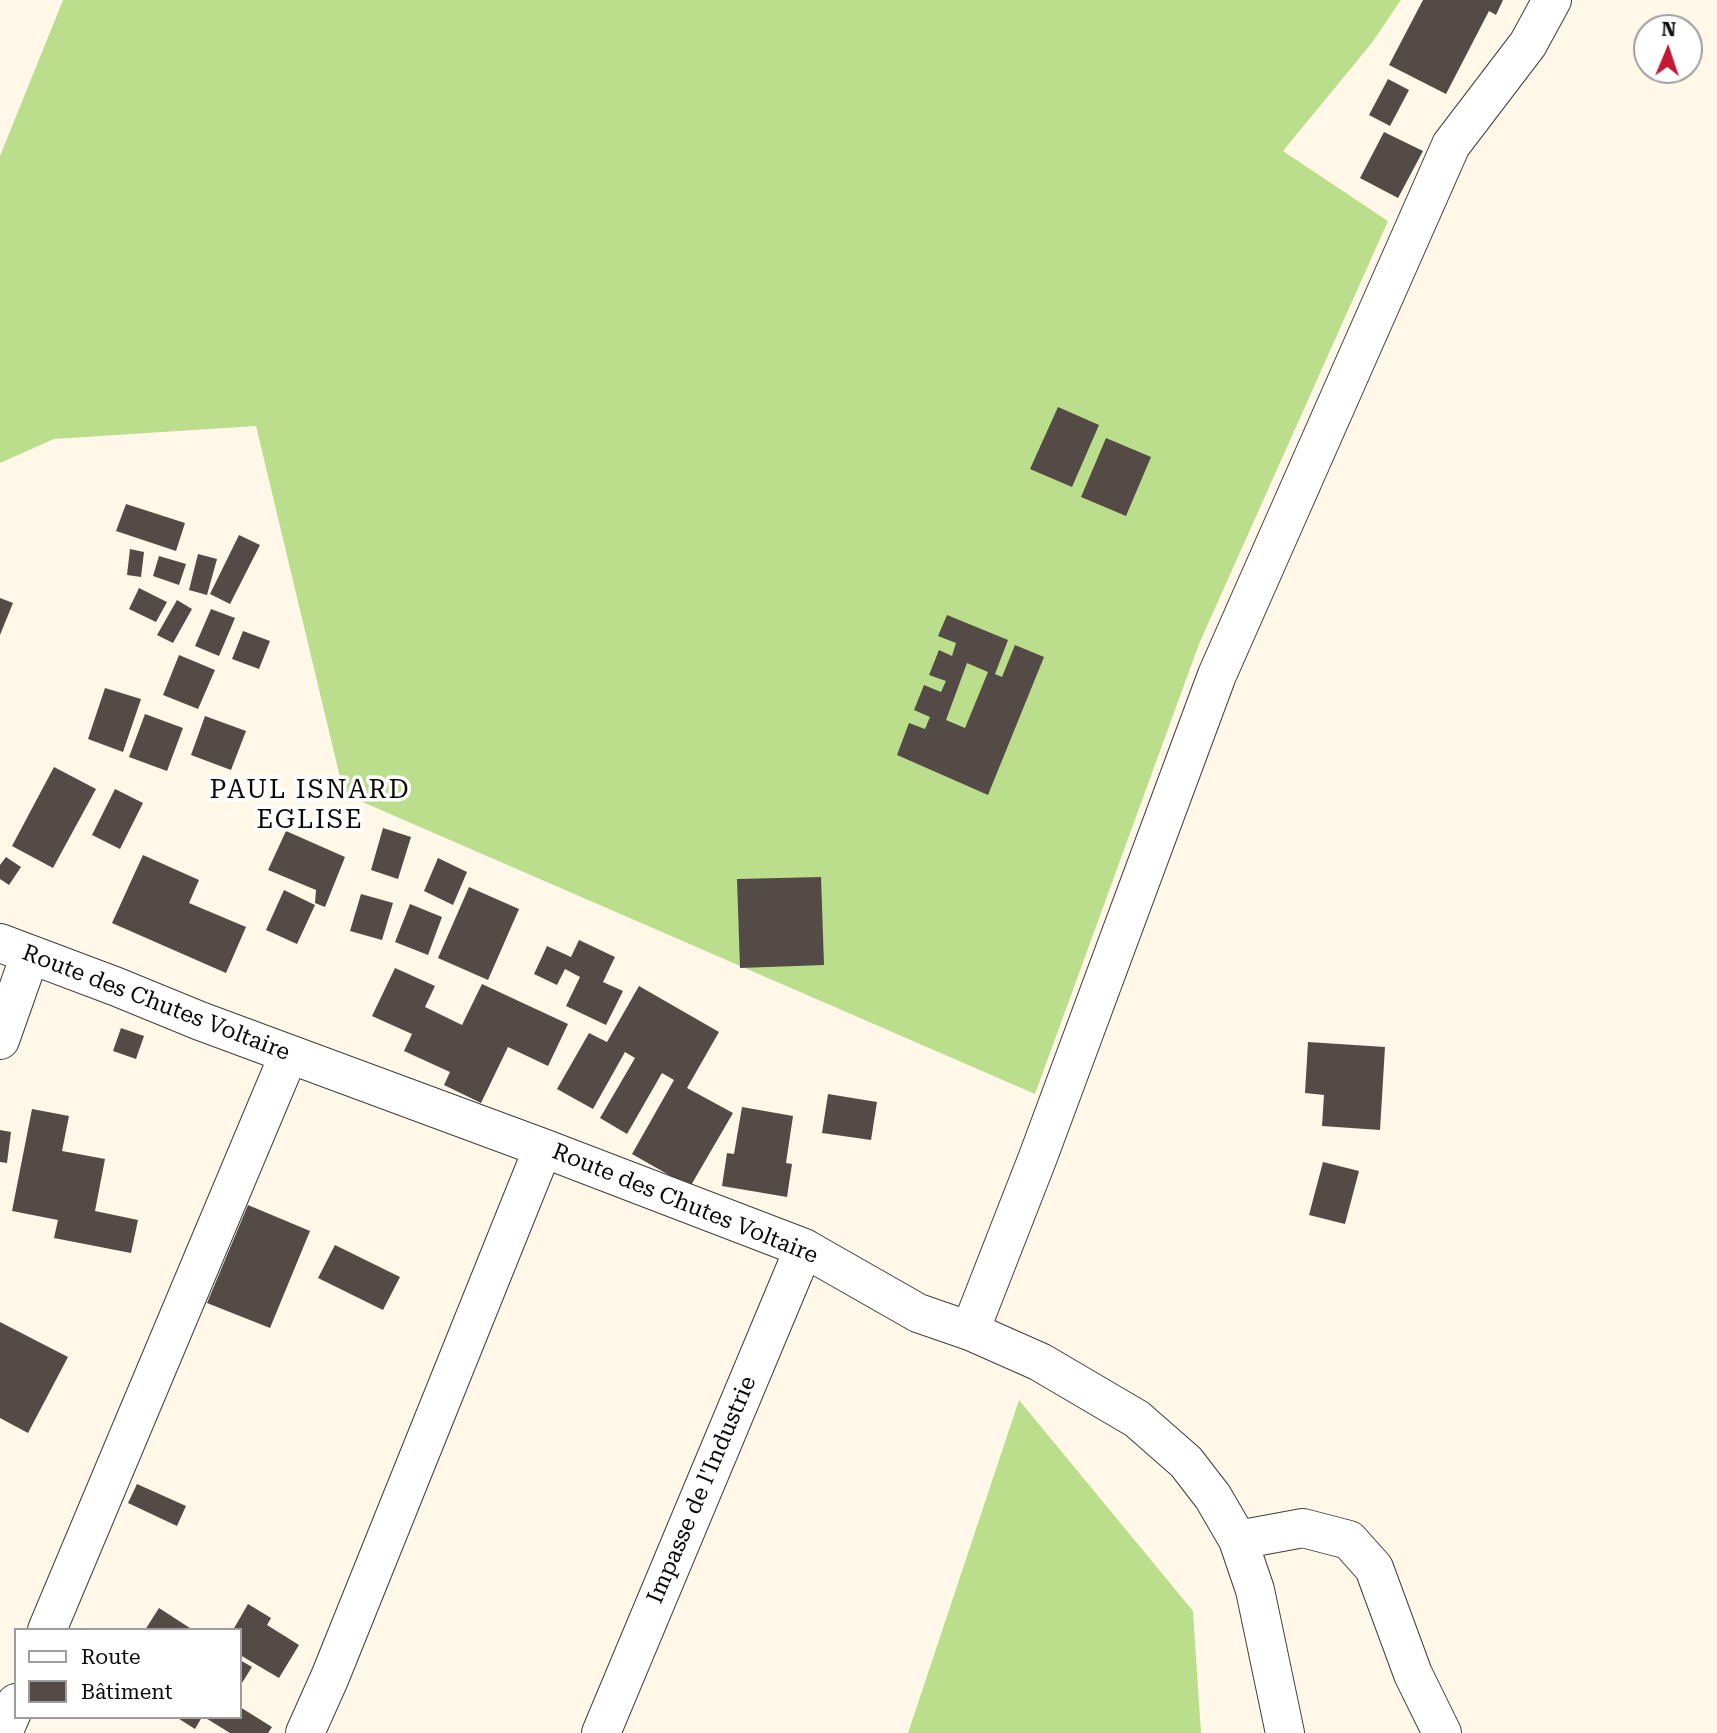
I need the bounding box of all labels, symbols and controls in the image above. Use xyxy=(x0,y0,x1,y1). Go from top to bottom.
north arrow xyxy=(1633,14,1703,84)
text: N xyxy=(1661,18,1676,41)
district label: PAUL ISNARD EGLISE xyxy=(211,774,409,836)
street label: Route des Chutes Voltaire xyxy=(18,939,294,1067)
street label: Route des Chutes Voltaire xyxy=(548,1138,822,1270)
street label: Impasse de l'Industrie xyxy=(642,1372,762,1608)
legend xyxy=(14,1628,242,1719)
text: Route xyxy=(81,1645,140,1669)
text: Bâtiment xyxy=(81,1680,173,1704)

